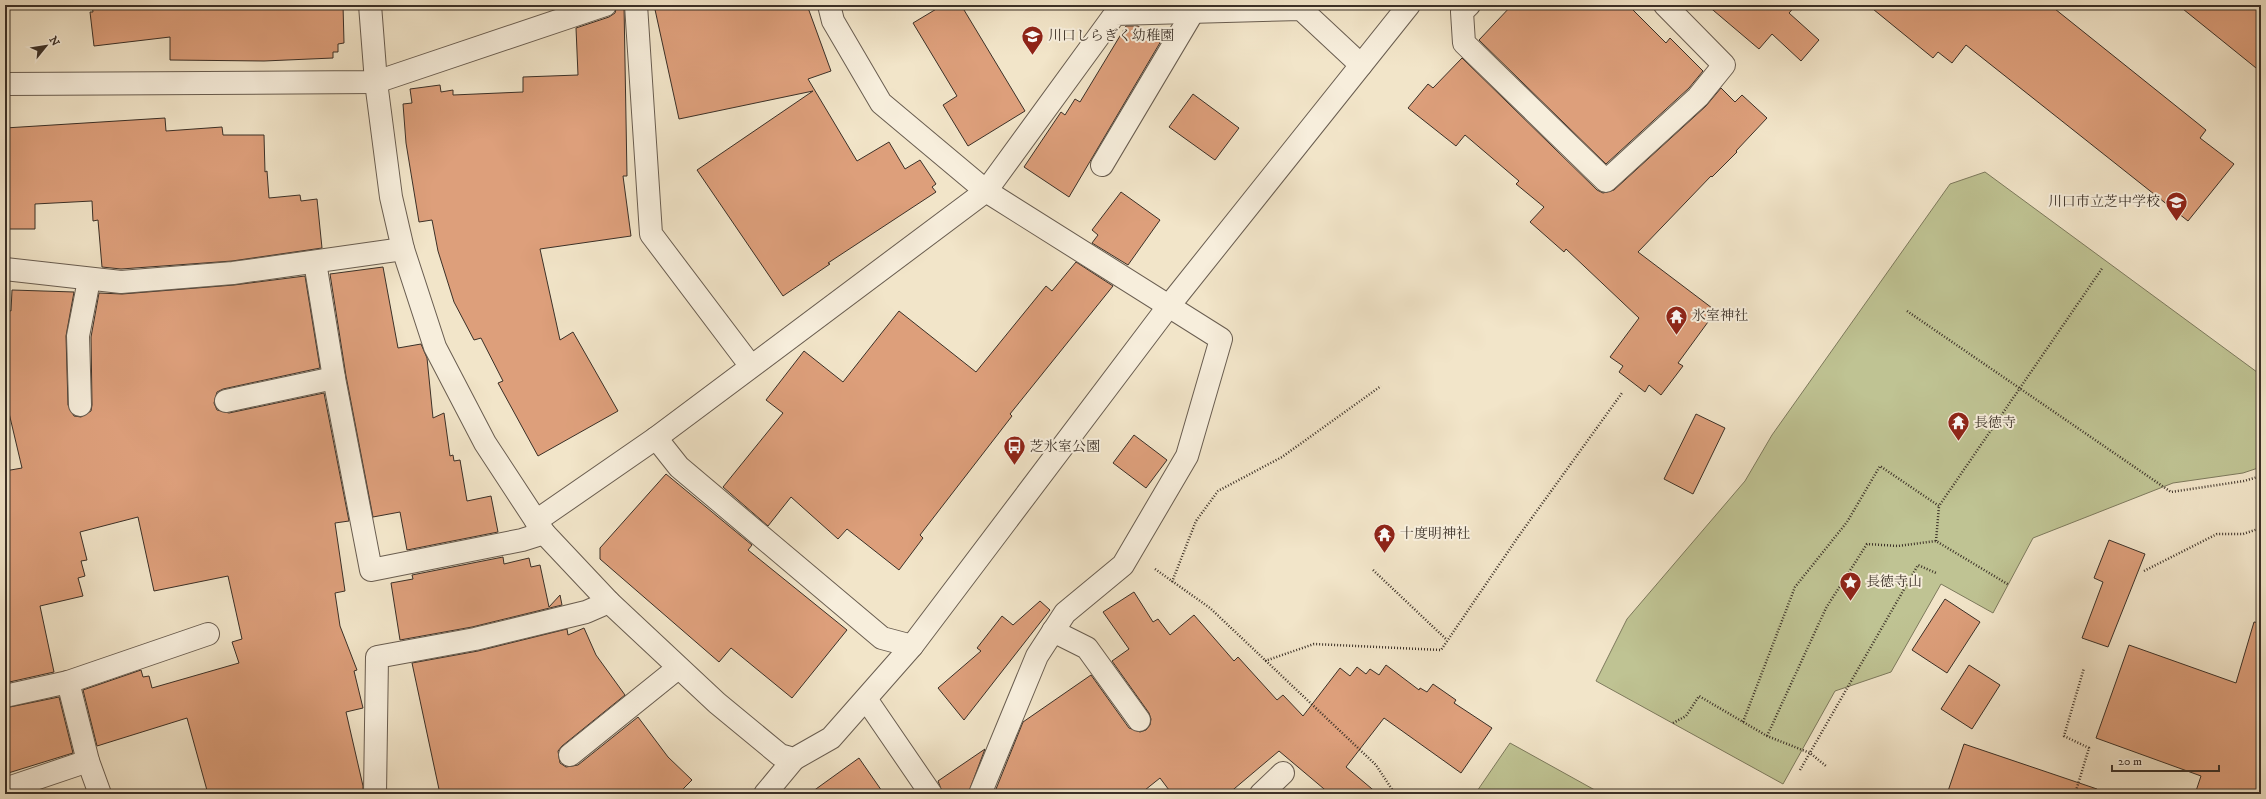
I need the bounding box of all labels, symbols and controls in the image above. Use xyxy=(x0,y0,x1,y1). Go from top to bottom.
school or university icon: 川口しらぎく幼稚園 xyxy=(1020,23,1046,56)
north arrow xyxy=(26,26,66,66)
place label: 川口しらぎく幼稚園 xyxy=(1048,27,1174,45)
text: N xyxy=(45,34,62,49)
school or university icon: 川口市立芝中学校 xyxy=(2163,189,2189,222)
place label: 川口市立芝中学校 xyxy=(2048,193,2160,211)
temple icon: 氷室神社 xyxy=(1663,303,1689,336)
place label: 氷室神社 xyxy=(1692,307,1748,325)
temple icon: 長徳寺 xyxy=(1945,410,1971,443)
place label: 長徳寺 xyxy=(1974,414,2016,432)
bus stop icon: 芝氷室公園 xyxy=(1002,434,1028,467)
place label: 芝氷室公園 xyxy=(1030,438,1100,456)
temple icon: 十度明神社 xyxy=(1372,521,1398,554)
place label: 十度明神社 xyxy=(1400,525,1470,543)
place icon: 長徳寺山 xyxy=(1838,569,1864,602)
place label: 長徳寺山 xyxy=(1866,573,1922,591)
scale bar xyxy=(2112,747,2219,773)
text: 20 m xyxy=(2118,754,2142,769)

